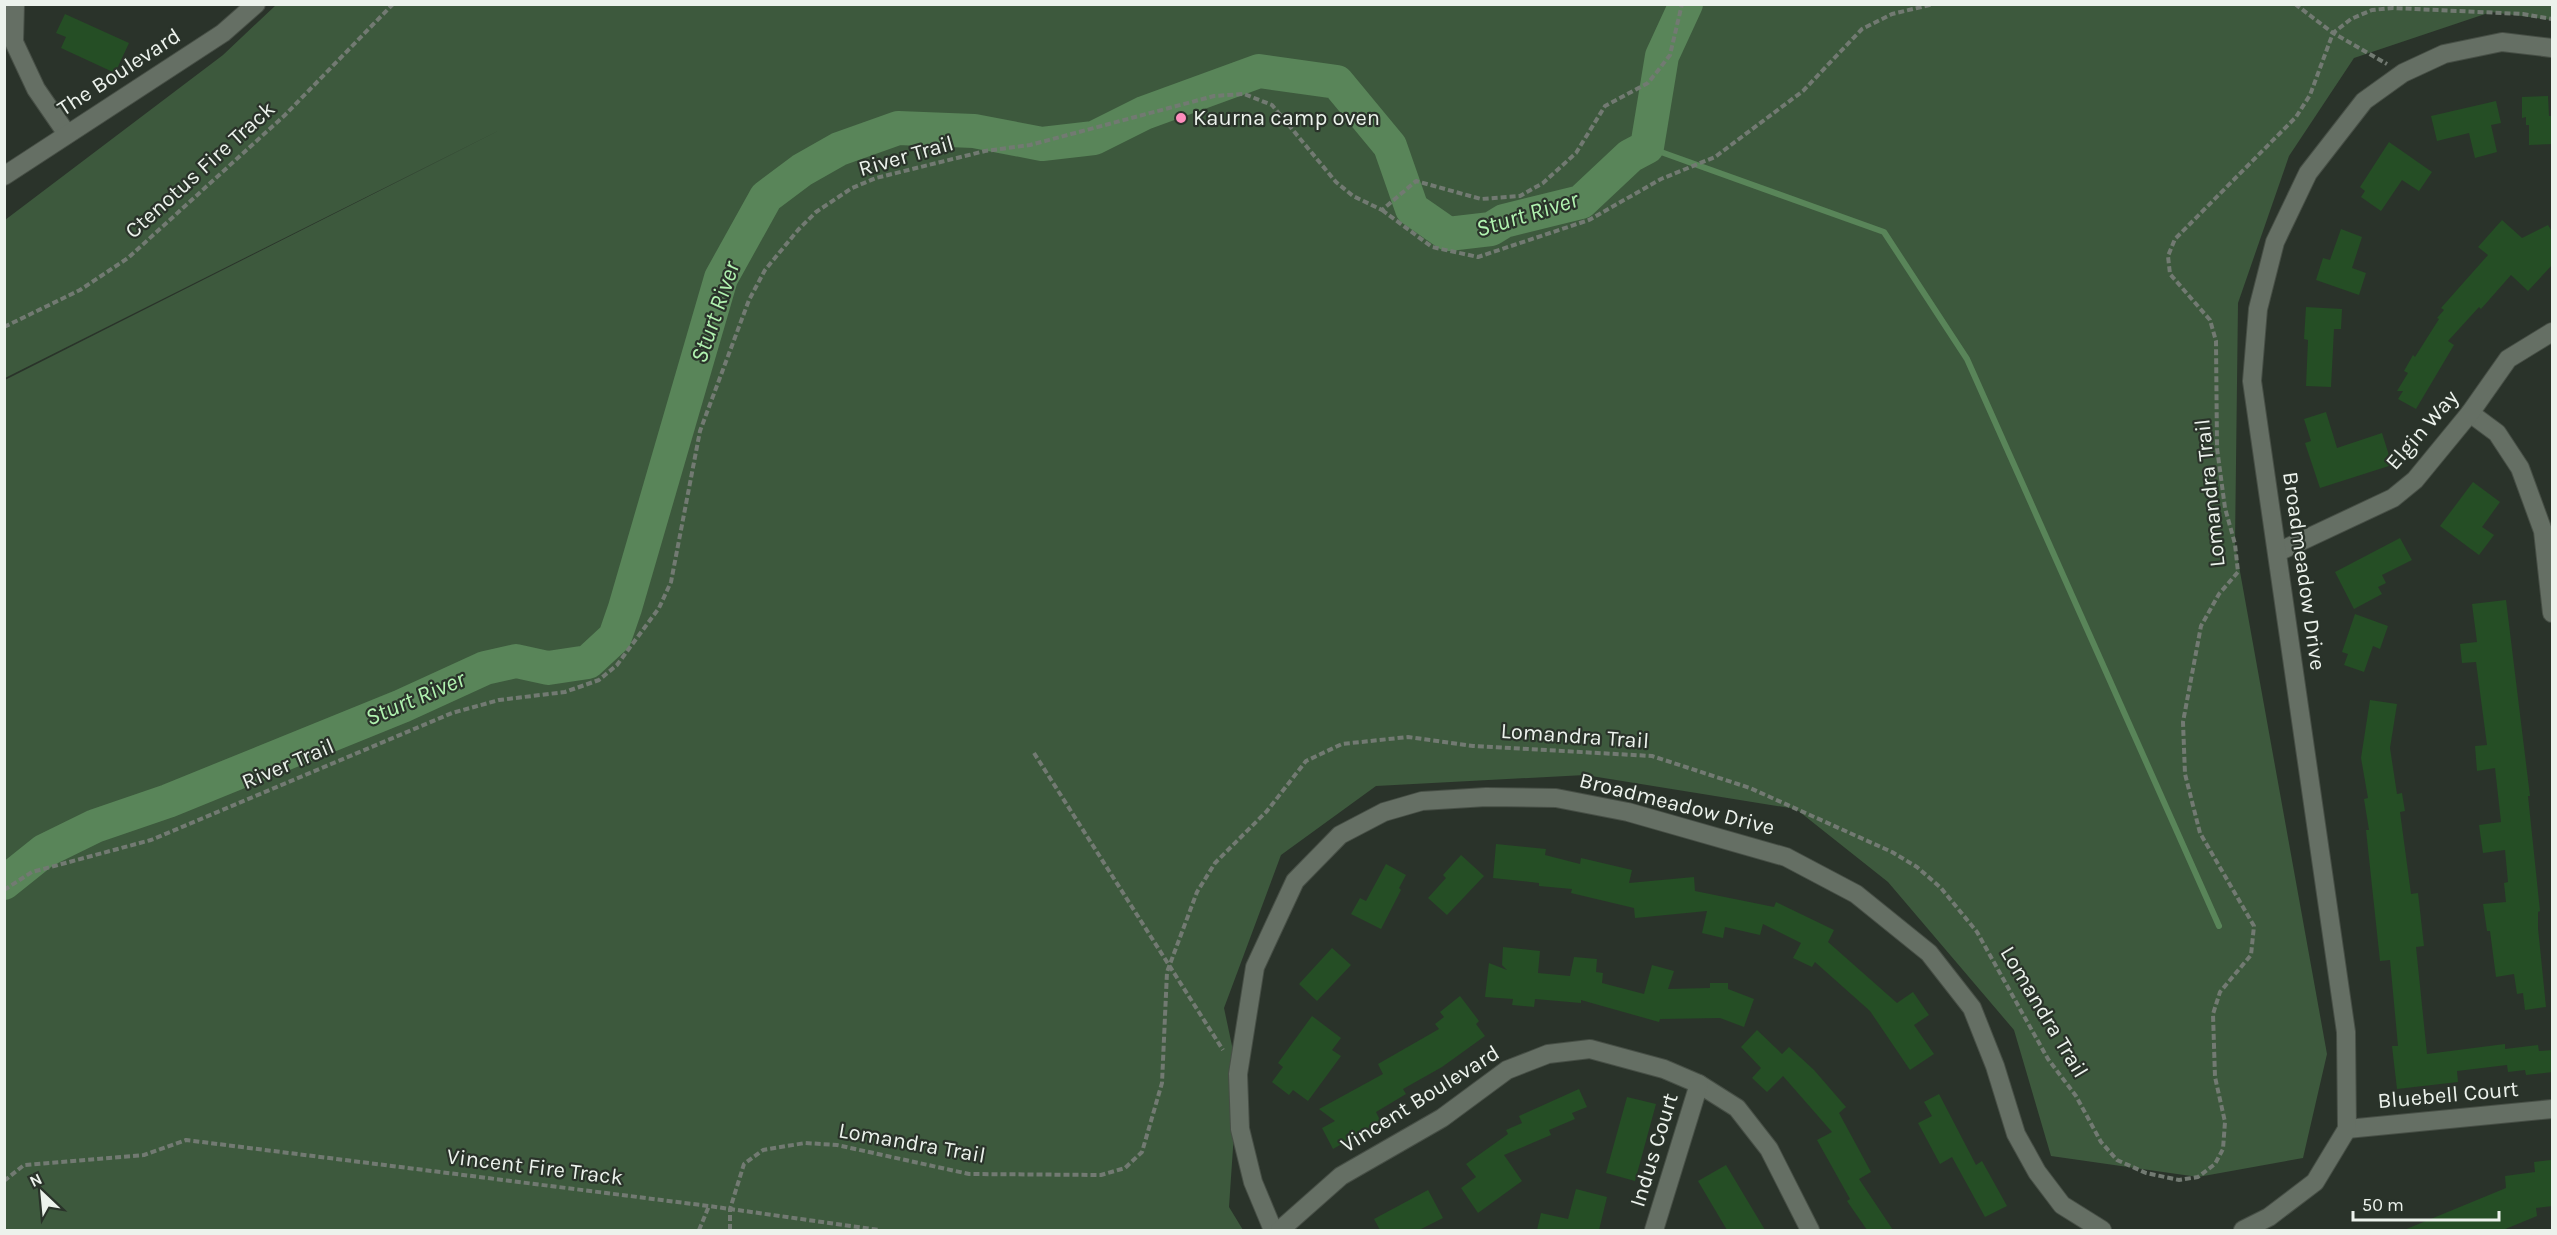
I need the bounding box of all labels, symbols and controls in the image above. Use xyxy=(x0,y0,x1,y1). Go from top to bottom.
street label: The Boulevard xyxy=(53,23,185,121)
street label: Ctenotus Fire Track xyxy=(120,96,280,244)
place label: Kaurna camp oven xyxy=(1193,105,1380,131)
marker: Kaurna camp oven xyxy=(1174,111,1188,125)
street label: River Trail xyxy=(855,130,957,182)
water label: Sturt River xyxy=(1472,185,1582,243)
water label: Sturt River xyxy=(685,257,746,367)
street label: Elgin Way xyxy=(2380,385,2464,475)
street label: Lomandra Trail xyxy=(2189,418,2231,568)
street label: Broadmeadow Drive xyxy=(2277,470,2331,672)
water label: Sturt River xyxy=(361,664,470,732)
street label: Lomandra Trail xyxy=(1500,718,1650,754)
street label: River Trail xyxy=(238,733,338,795)
street label: Broadmeadow Drive xyxy=(1577,767,1777,841)
street label: Lomandra Trail xyxy=(1995,942,2093,1082)
street label: Vincent Boulevard xyxy=(1336,1040,1504,1158)
street label: Bluebell Court xyxy=(2376,1076,2520,1114)
street label: Indus Court xyxy=(1624,1090,1684,1210)
street label: Lomandra Trail xyxy=(836,1117,988,1169)
street label: Vincent Fire Track xyxy=(445,1143,625,1191)
north arrow xyxy=(12,1163,72,1223)
text: N xyxy=(26,1169,45,1191)
scale bar xyxy=(2353,1184,2498,1222)
text: 50 m xyxy=(2362,1194,2404,1216)

